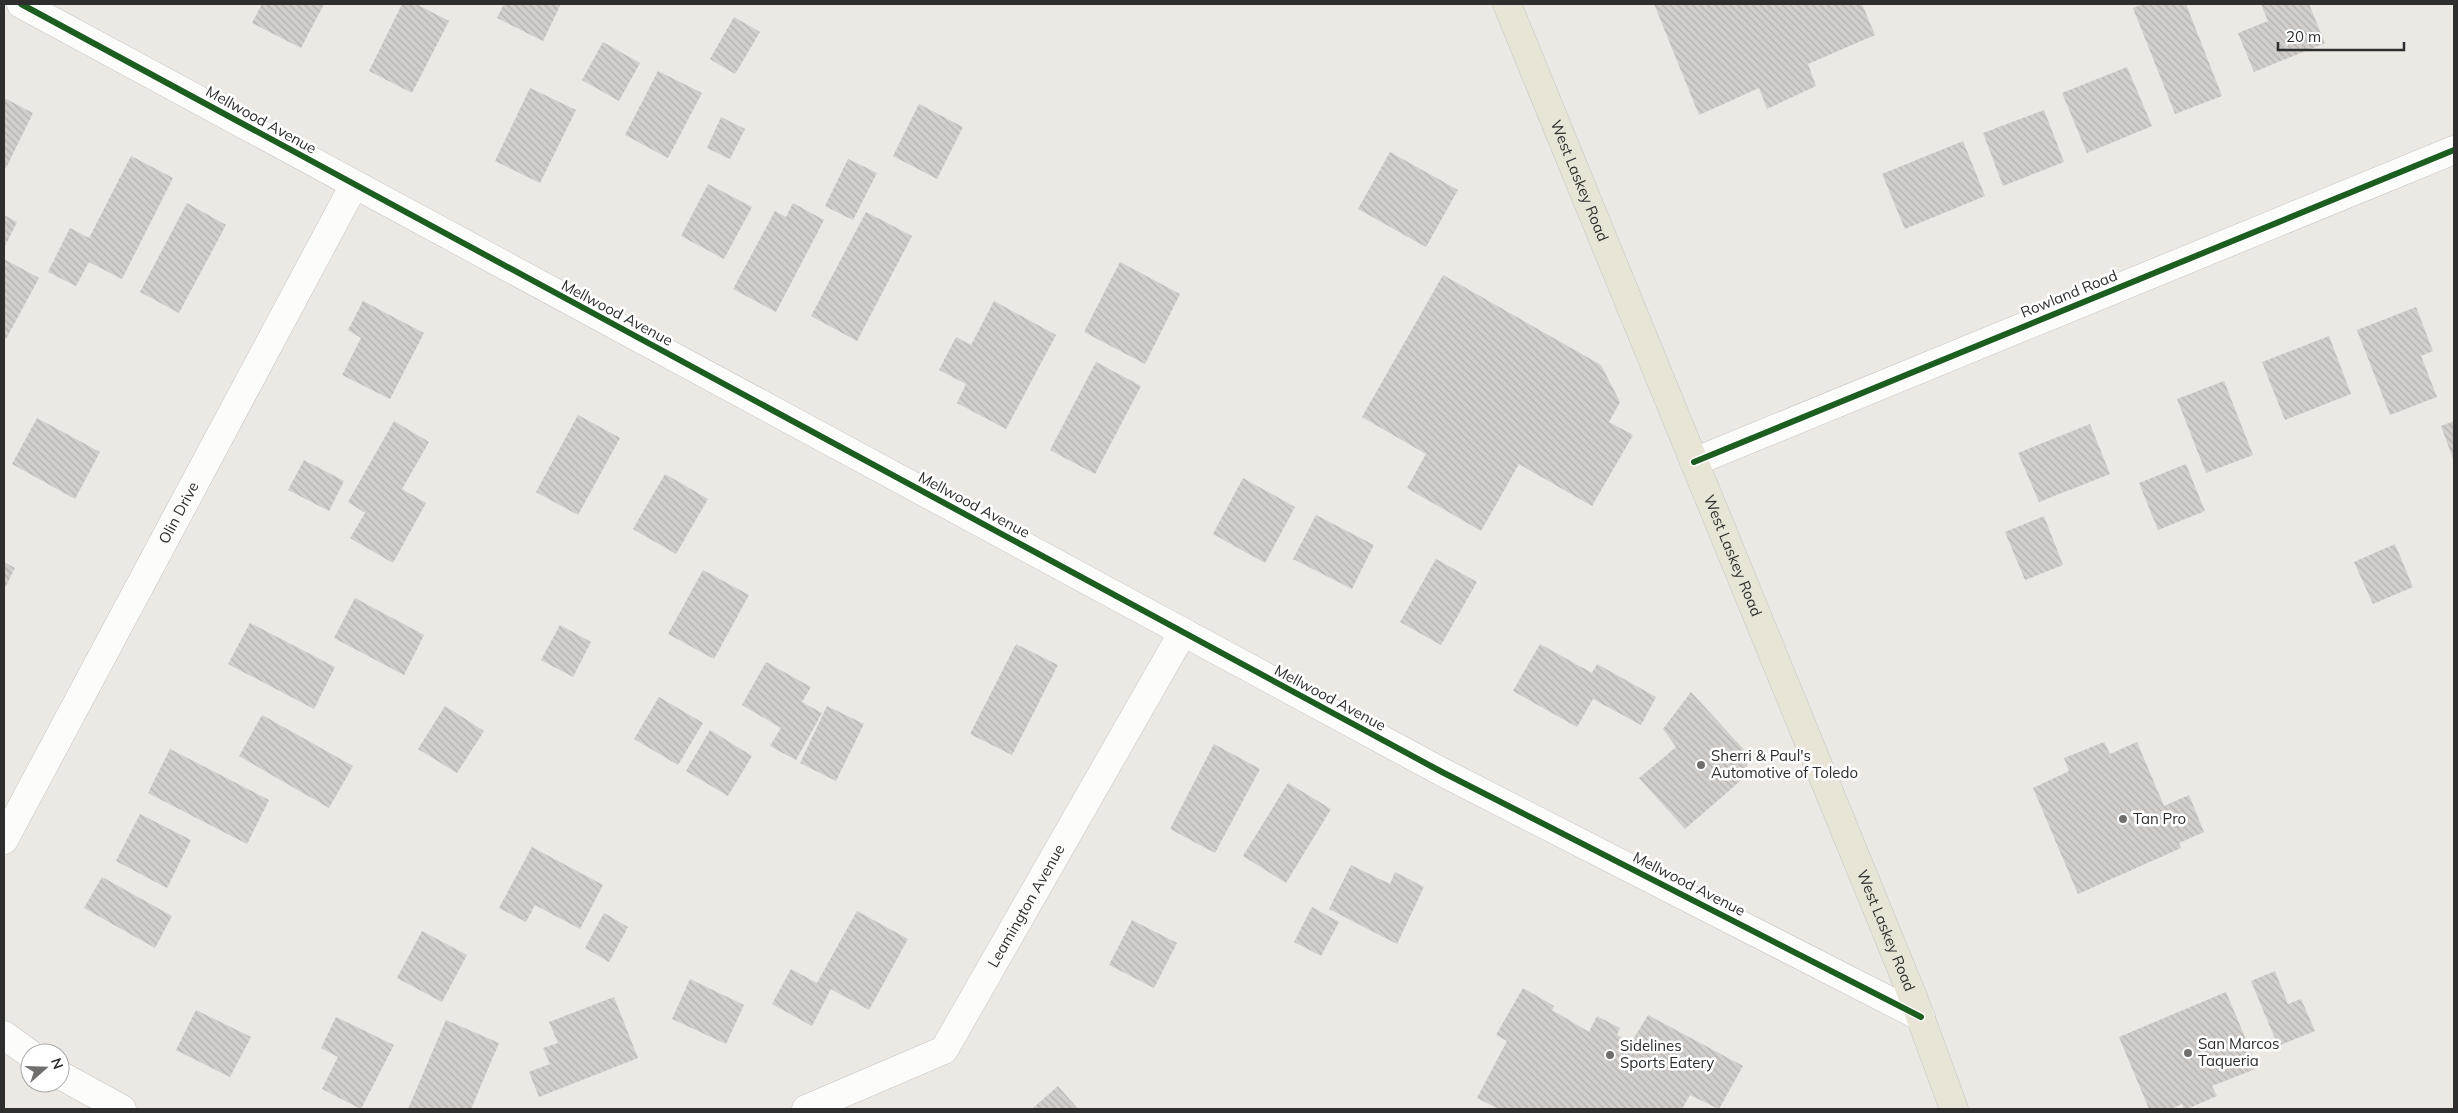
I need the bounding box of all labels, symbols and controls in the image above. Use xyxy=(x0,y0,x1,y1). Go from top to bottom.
scale bar xyxy=(2278,20,2404,52)
text: 20 m xyxy=(2286,27,2321,46)
street label: Mellwood Avenue xyxy=(203,81,320,158)
street label: West Laskey Road xyxy=(1546,117,1613,244)
street label: Rowland Road xyxy=(2018,265,2120,322)
street label: Mellwood Avenue xyxy=(558,275,676,350)
street label: Mellwood Avenue xyxy=(915,467,1033,542)
street label: Olin Drive xyxy=(154,478,203,547)
street label: West Laskey Road xyxy=(1700,492,1766,619)
street label: Mellwood Avenue xyxy=(1271,660,1389,735)
place label: Sherri & Paul's Automotive of Toledo xyxy=(1711,746,1858,782)
marker: Sherri & Paul's Automotive of Toledo xyxy=(1695,759,1707,771)
place label: Tan Pro xyxy=(2133,809,2186,828)
marker: Tan Pro xyxy=(2117,813,2129,825)
street label: Leamington Avenue xyxy=(983,841,1069,971)
street label: Mellwood Avenue xyxy=(1630,847,1749,920)
street label: West Laskey Road xyxy=(1853,867,1920,994)
place label: San Marcos Taqueria xyxy=(2198,1034,2280,1070)
place label: Sidelines Sports Eatery xyxy=(1620,1036,1714,1072)
north arrow xyxy=(20,1043,70,1093)
marker: San Marcos Taqueria xyxy=(2182,1047,2194,1059)
marker: Sidelines Sports Eatery xyxy=(1604,1049,1616,1061)
text: N xyxy=(47,1056,67,1072)

